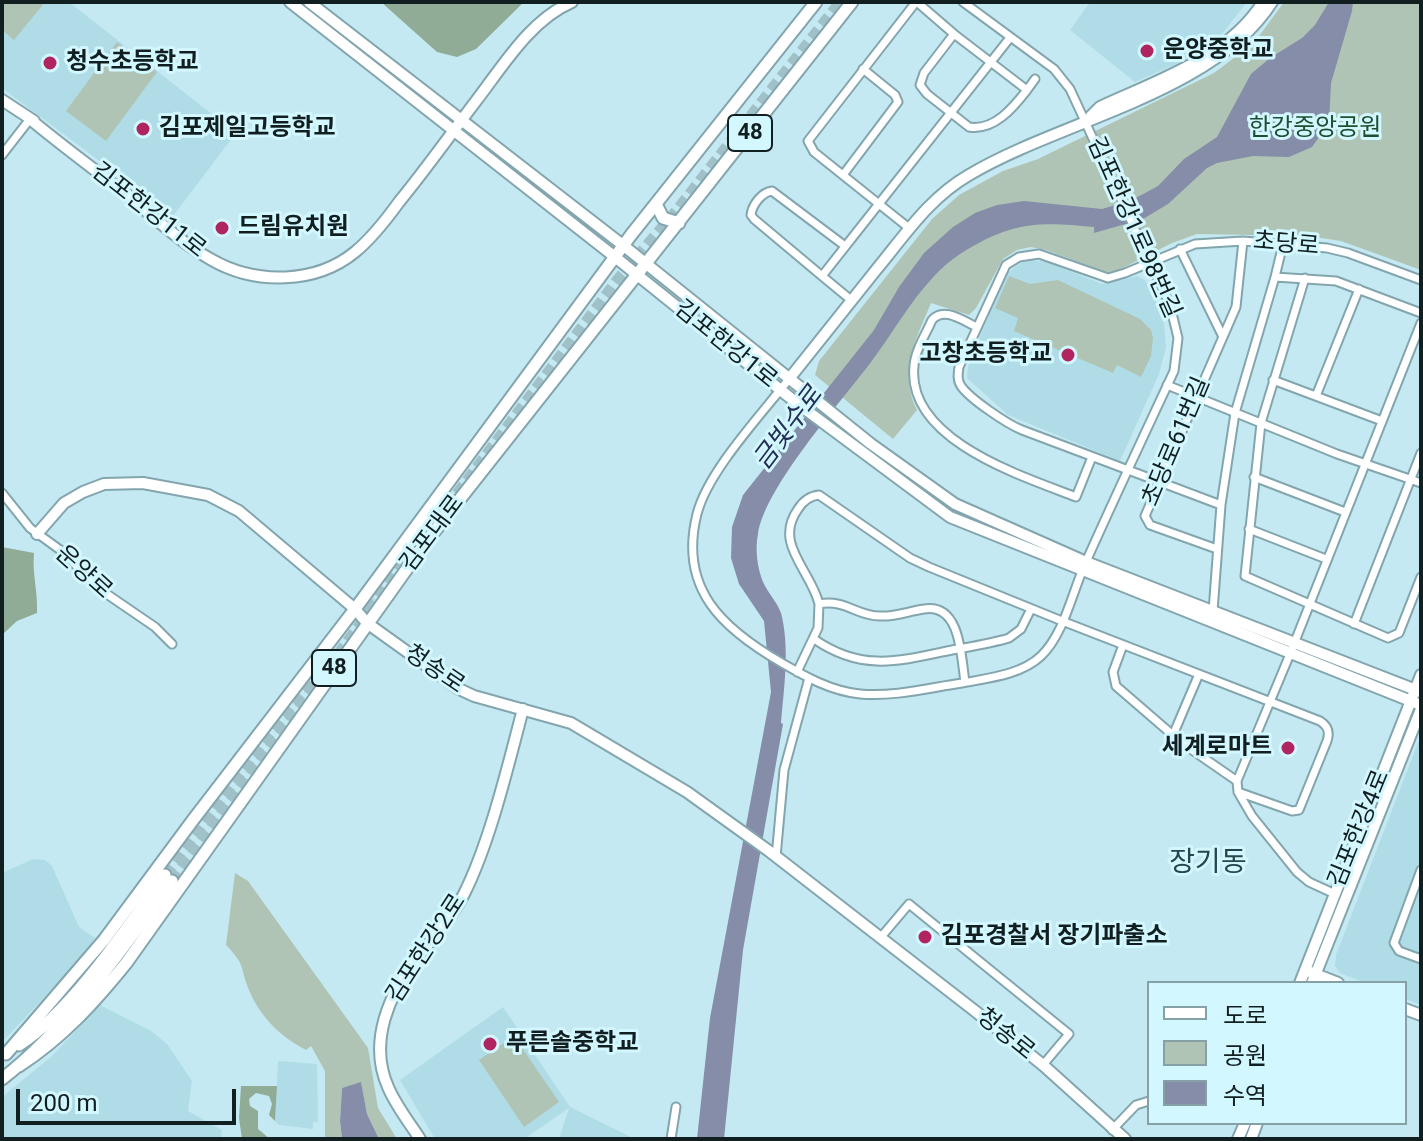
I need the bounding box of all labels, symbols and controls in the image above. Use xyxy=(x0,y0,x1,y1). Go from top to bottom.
place label: 운양중학교 xyxy=(1163,37,1273,65)
marker: 운양중학교 xyxy=(1138,42,1156,60)
place label: 청수초등학교 xyxy=(66,49,198,77)
marker: 청수초등학교 xyxy=(41,54,59,72)
place label: 김포제일고등학교 xyxy=(159,115,336,143)
road number: 48 xyxy=(728,115,772,151)
park label: 한강중앙공원 xyxy=(1249,115,1381,143)
marker: 김포제일고등학교 xyxy=(134,120,152,138)
street label: 김포한강1로98번길 xyxy=(1080,133,1186,323)
street label: 김포한강11로 xyxy=(85,157,211,265)
place label: 드림유치원 xyxy=(238,214,348,242)
marker: 드림유치원 xyxy=(213,219,231,237)
street label: 초당로 xyxy=(1252,228,1320,262)
street label: 김포한강1로 xyxy=(668,295,782,395)
place label: 고창초등학교 xyxy=(920,341,1052,369)
marker: 고창초등학교 xyxy=(1059,346,1077,364)
street label: 초당로61번길 xyxy=(1137,373,1217,511)
water label: 금빛수로 xyxy=(748,381,830,477)
street label: 김포대로 xyxy=(395,490,471,578)
street label: 운양로 xyxy=(49,540,117,606)
street label: 청송로 xyxy=(398,640,470,700)
road number: 48 xyxy=(312,650,356,686)
place label: 세계로마트 xyxy=(1162,734,1272,762)
marker: 세계로마트 xyxy=(1279,739,1297,757)
street label: 김포한강4로 xyxy=(1323,766,1397,892)
district label: 장기동 xyxy=(1169,847,1247,881)
street label: 김포한강2로 xyxy=(381,889,473,1009)
place label: 김포경찰서 장기파출소 xyxy=(941,923,1168,951)
marker: 김포경찰서 장기파출소 xyxy=(916,928,934,946)
legend xyxy=(1147,981,1407,1125)
text: 도로 xyxy=(1223,1002,1267,1030)
street label: 청송로 xyxy=(970,1003,1040,1067)
place label: 푸른솔중학교 xyxy=(506,1030,638,1058)
marker: 푸른솔중학교 xyxy=(481,1035,499,1053)
text: 공원 xyxy=(1223,1042,1267,1070)
scale bar xyxy=(20,1073,240,1123)
text: 수역 xyxy=(1223,1082,1267,1110)
text: 200 m xyxy=(30,1089,97,1117)

